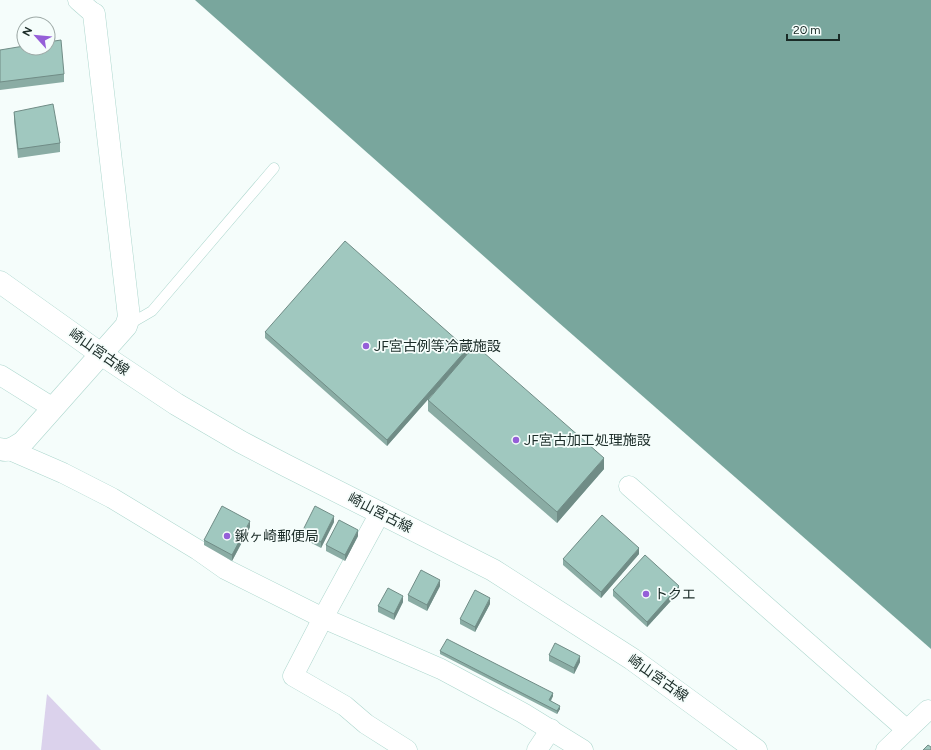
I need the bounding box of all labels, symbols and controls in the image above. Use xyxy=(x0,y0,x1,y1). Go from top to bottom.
north arrow xyxy=(16,16,56,56)
scale bar xyxy=(787,16,839,42)
text: 20 m xyxy=(793,23,821,37)
text: N xyxy=(20,25,35,38)
street label: 崎山宮古線 xyxy=(65,325,133,379)
place label: JF宮古例等冷蔵施設 xyxy=(374,338,501,355)
marker: JF宮古例等冷蔵施設 xyxy=(361,341,371,351)
place label: JF宮古加工処理施設 xyxy=(524,432,651,449)
marker: JF宮古加工処理施設 xyxy=(511,435,521,445)
street label: 崎山宮古線 xyxy=(345,490,415,536)
place label: 鍬ヶ崎郵便局 xyxy=(234,528,319,545)
marker: 鍬ヶ崎郵便局 xyxy=(222,531,232,541)
place label: トクエ xyxy=(654,586,696,603)
marker: トクエ xyxy=(641,589,651,599)
street label: 崎山宮古線 xyxy=(624,651,692,705)

